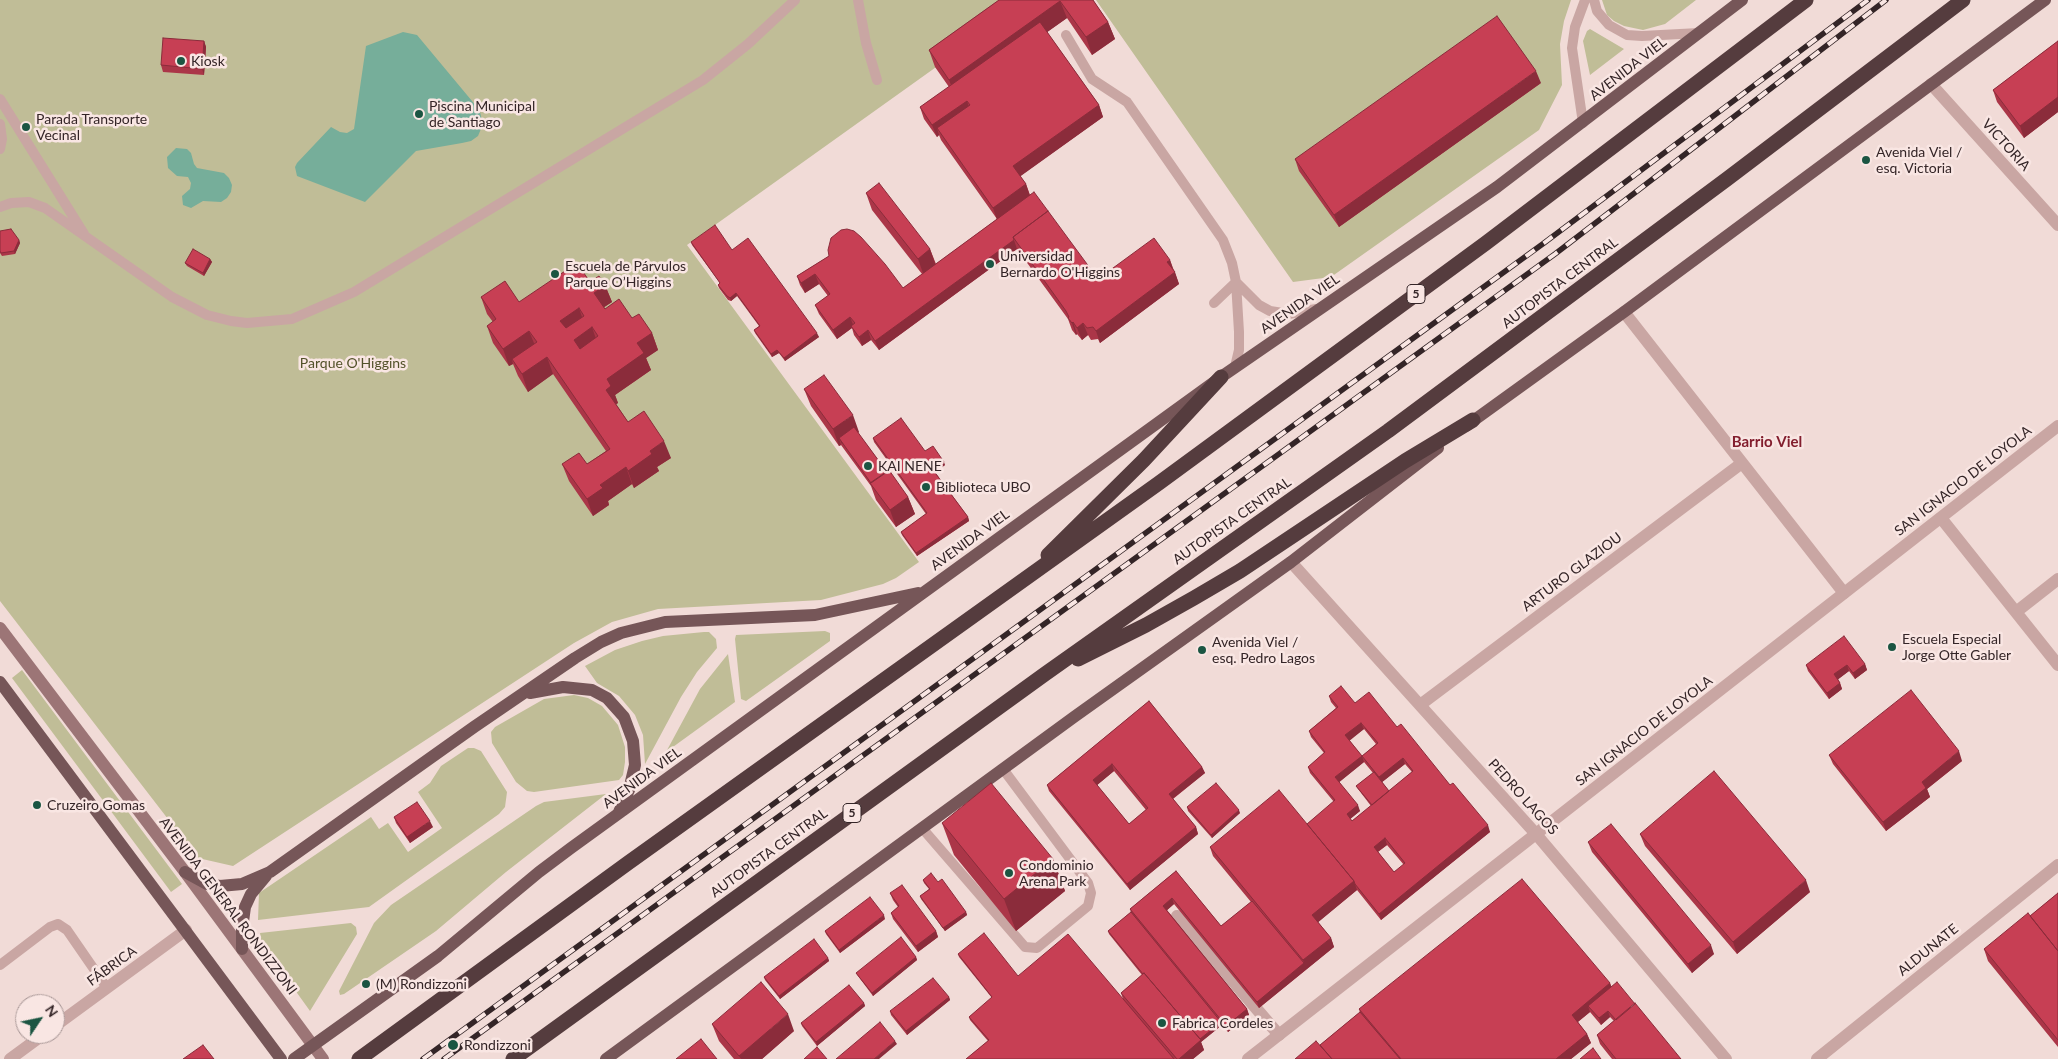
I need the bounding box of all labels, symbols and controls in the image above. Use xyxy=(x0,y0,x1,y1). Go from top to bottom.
street label: AVENIDA VIEL xyxy=(1586,34,1670,104)
place label: Kiosk xyxy=(191,53,225,69)
marker: Kiosk xyxy=(175,55,187,67)
place label: Piscina Municipal de Santiago xyxy=(429,98,535,130)
marker: Piscina Municipal de Santiago xyxy=(413,108,425,120)
place label: Parada Transporte Vecinal xyxy=(36,111,147,144)
street label: VICTORIA xyxy=(1978,116,2034,174)
marker: Parada Transporte Vecinal xyxy=(20,121,32,133)
place label: Avenida Viel / esq. Victoria xyxy=(1876,144,1962,176)
marker: Avenida Viel / esq. Victoria xyxy=(1860,154,1872,166)
street label: AUTOPISTA CENTRAL xyxy=(1499,234,1621,332)
place label: Universidad Bernardo O'Higgins xyxy=(1000,248,1120,280)
place label: Escuela de Párvulos Parque O’Higgins xyxy=(565,258,686,290)
marker: Universidad Bernardo O'Higgins xyxy=(984,258,996,270)
marker: Escuela de Párvulos Parque O’Higgins xyxy=(549,268,561,280)
street label: AVENIDA VIEL xyxy=(1257,270,1343,338)
road number: 5 xyxy=(1407,284,1425,304)
park label: Parque O'Higgins xyxy=(300,355,406,371)
street label: SAN IGNACIO DE LOYOLA xyxy=(1891,422,2035,540)
district label: Barrio Viel xyxy=(1732,433,1802,451)
place label: KAI NENE xyxy=(878,458,942,474)
marker: KAI NENE xyxy=(862,460,874,472)
street label: AUTOPISTA CENTRAL xyxy=(1170,474,1294,568)
place label: Biblioteca UBO xyxy=(936,479,1031,495)
marker: Biblioteca UBO xyxy=(920,481,932,493)
street label: AVENIDA VIEL xyxy=(927,506,1013,574)
street label: ARTURO GLAZIOU xyxy=(1519,529,1625,615)
place label: Escuela Especial Jorge Otte Gabler xyxy=(1902,631,2011,664)
place label: Avenida Viel / esq. Pedro Lagos xyxy=(1212,634,1315,666)
marker: Escuela Especial Jorge Otte Gabler xyxy=(1886,641,1898,653)
marker: Avenida Viel / esq. Pedro Lagos xyxy=(1196,644,1208,656)
street label: SAN IGNACIO DE LOYOLA xyxy=(1572,672,1716,790)
street label: AVENIDA VIEL xyxy=(599,744,685,812)
street label: PEDRO LAGOS xyxy=(1485,756,1561,838)
place label: Cruzeiro Gomas xyxy=(47,797,145,813)
marker: Cruzeiro Gomas xyxy=(31,799,43,811)
road number: 5 xyxy=(843,804,861,822)
street label: AUTOPISTA CENTRAL xyxy=(707,805,831,901)
street label: AVENIDA GENERAL RONDIZZONI xyxy=(156,814,300,998)
place label: Condominio Arena Park xyxy=(1019,857,1094,890)
marker: Condominio Arena Park xyxy=(1003,867,1015,879)
street label: ALDUNATE xyxy=(1894,920,1962,980)
street label: FÁBRICA xyxy=(84,942,140,990)
place label: (M) Rondizzoni xyxy=(376,976,467,992)
marker: (M) Rondizzoni xyxy=(360,978,372,990)
north arrow xyxy=(15,994,65,1044)
text: N xyxy=(42,1002,62,1020)
place label: Fabrica Cordeles xyxy=(1172,1015,1273,1031)
marker: Fabrica Cordeles xyxy=(1156,1017,1168,1029)
place label: Rondizzoni xyxy=(464,1037,531,1053)
marker: Rondizzoni xyxy=(446,1038,460,1052)

